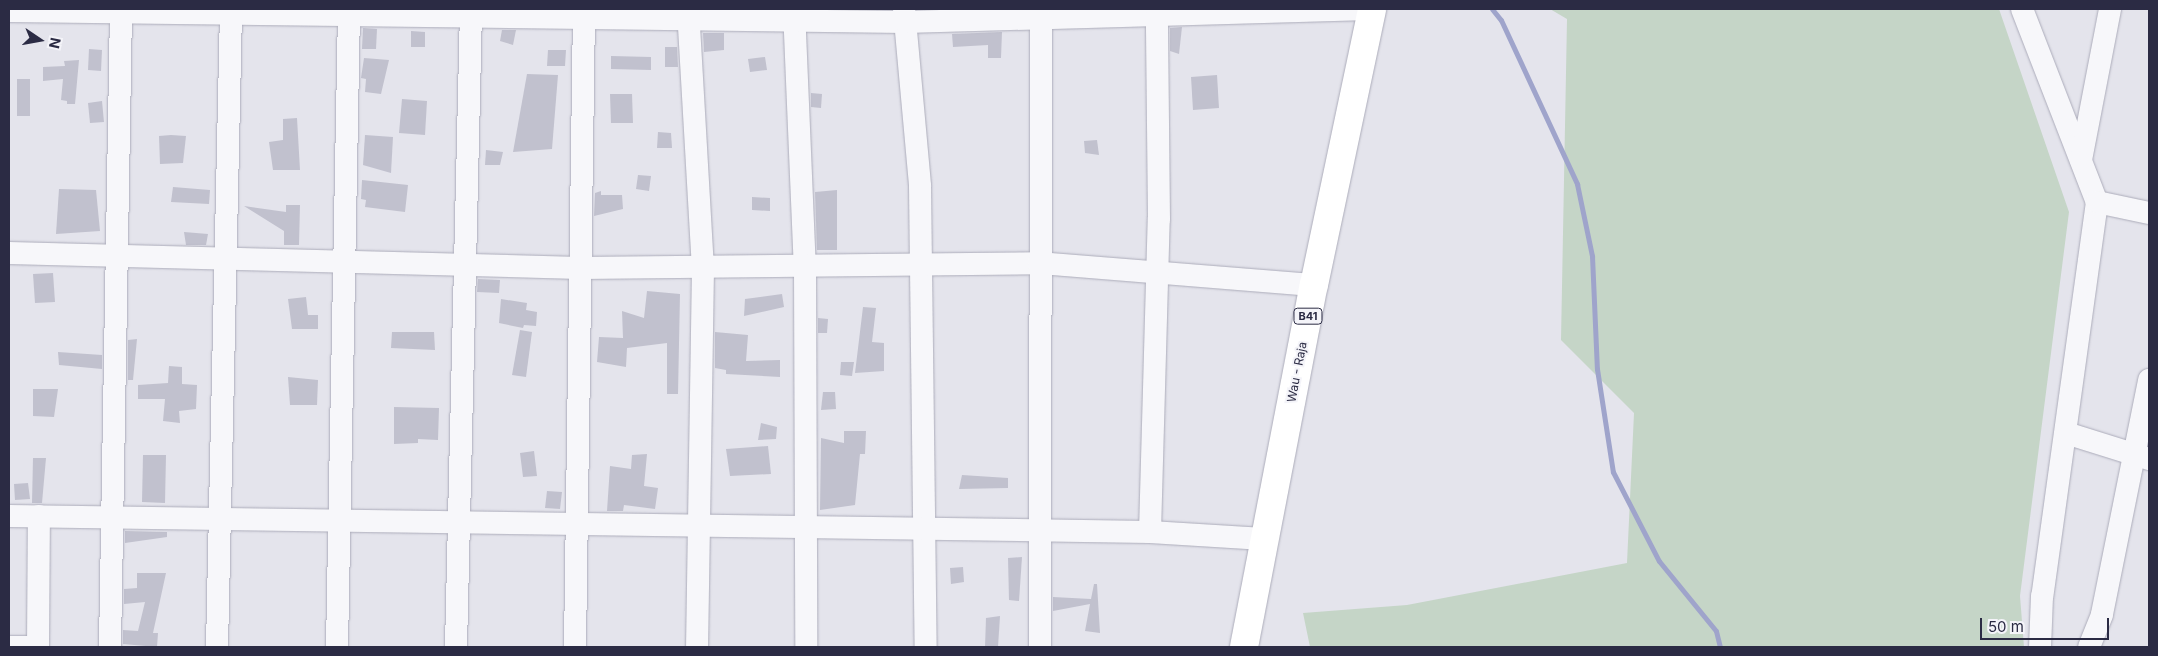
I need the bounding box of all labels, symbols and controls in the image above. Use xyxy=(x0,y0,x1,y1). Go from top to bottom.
north arrow xyxy=(15,15,65,65)
text: N xyxy=(46,36,65,50)
road number: B41 xyxy=(1293,308,1323,324)
street label: Wau - Raja xyxy=(1284,341,1310,403)
scale bar xyxy=(1983,608,2112,640)
text: 50 m xyxy=(1988,617,2024,636)

